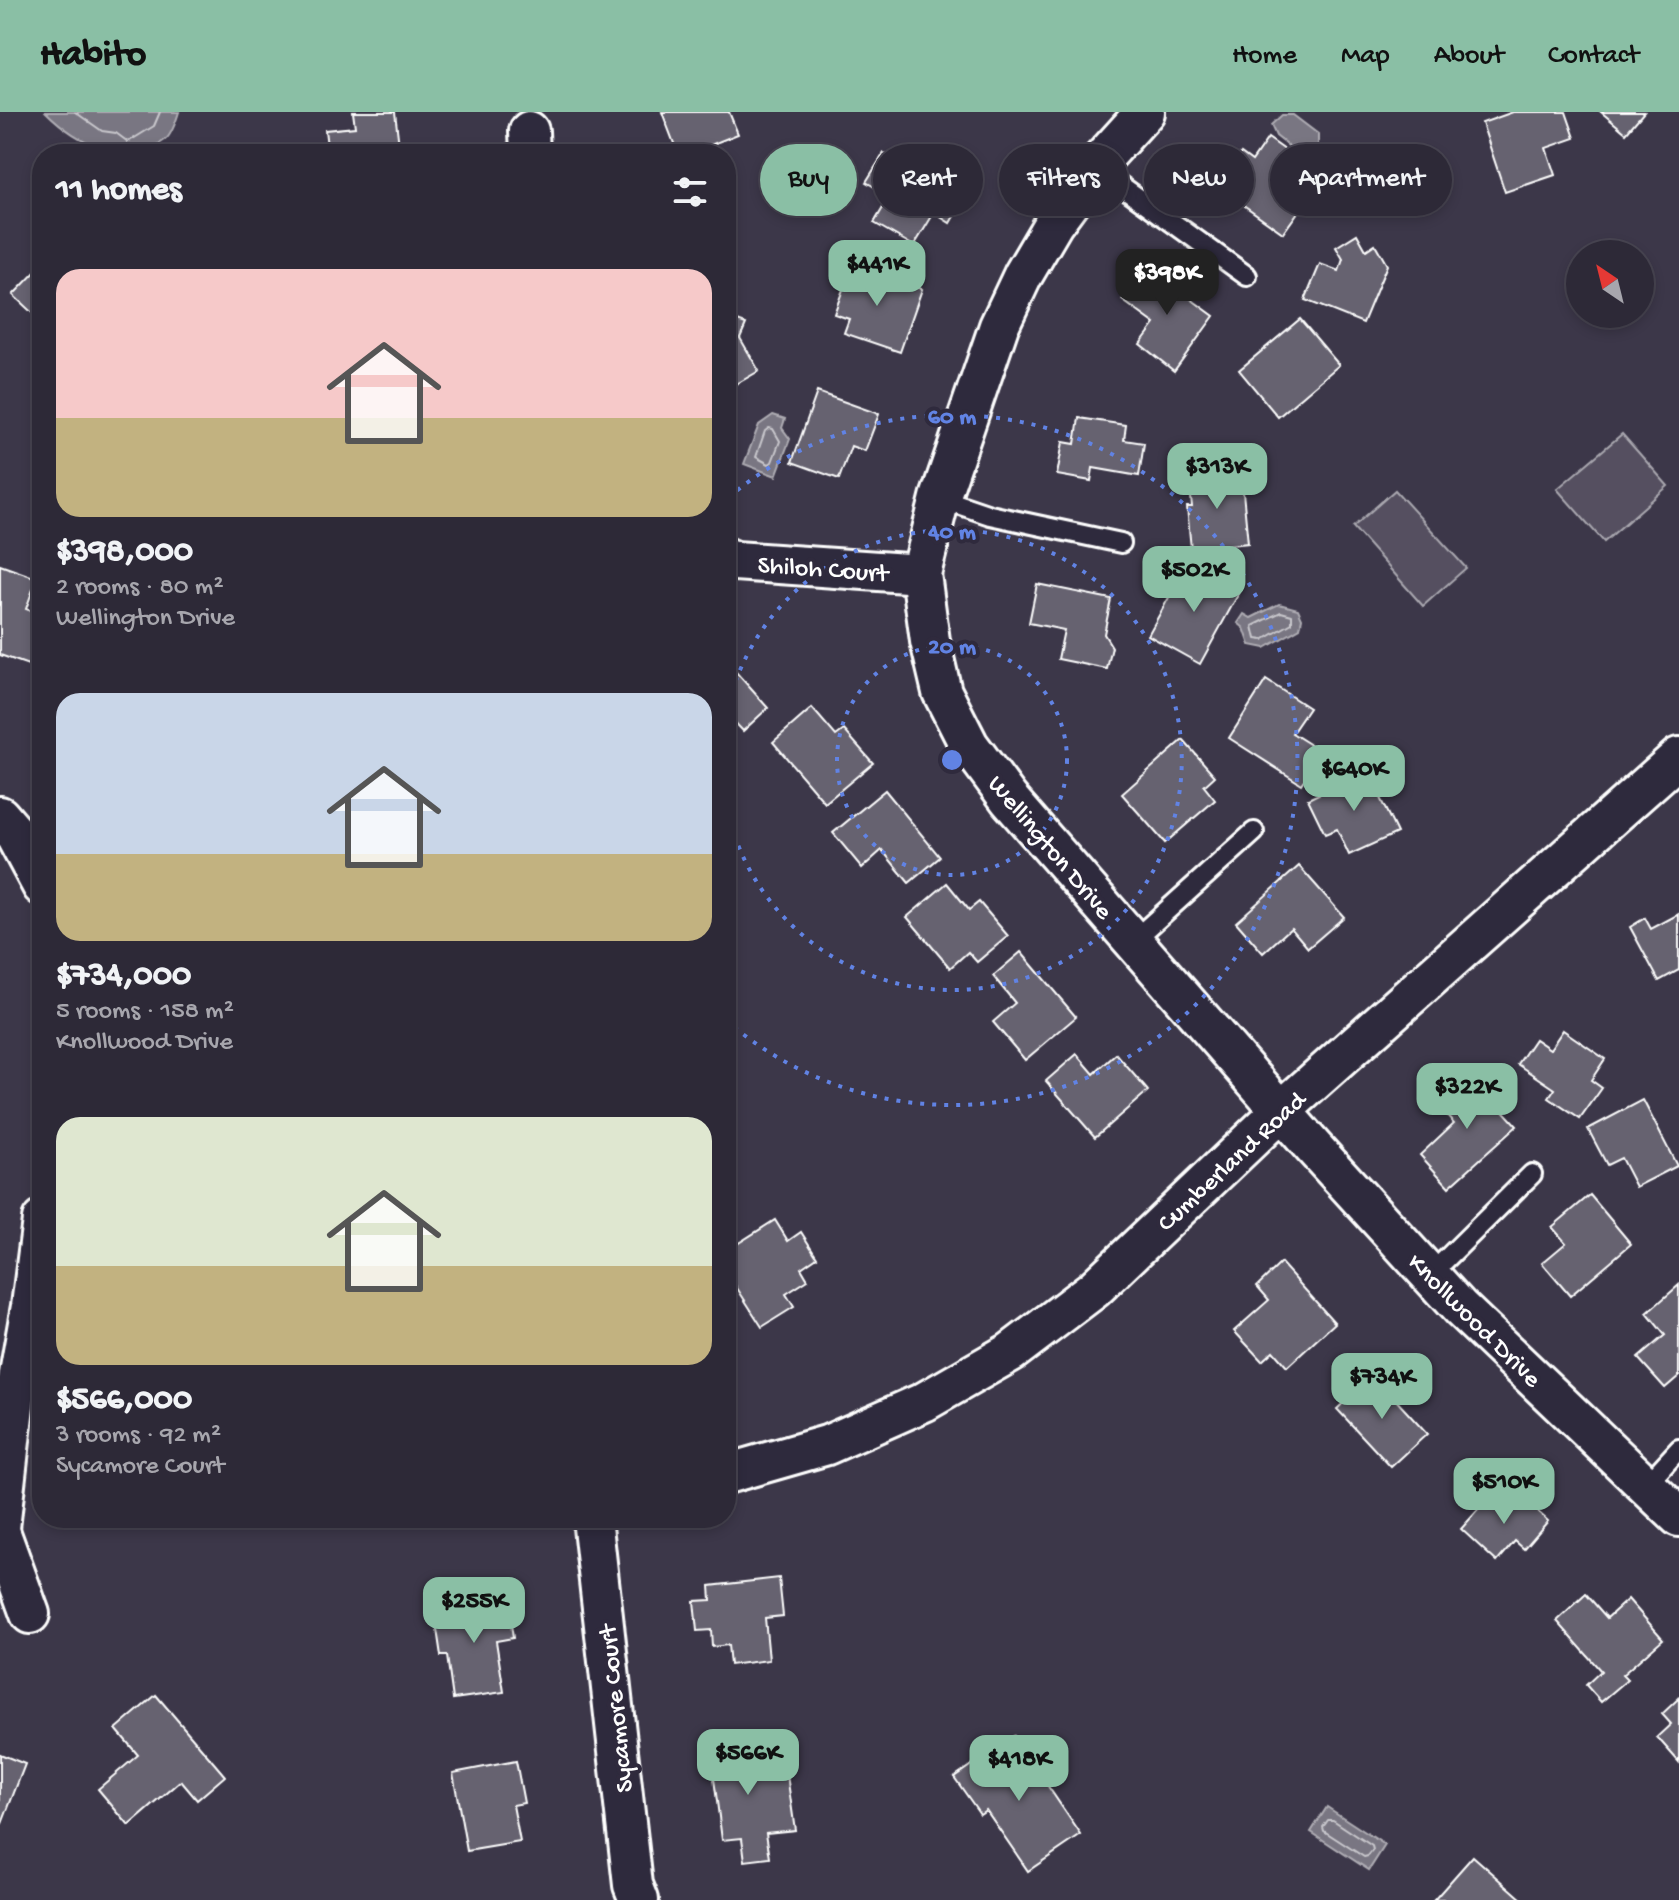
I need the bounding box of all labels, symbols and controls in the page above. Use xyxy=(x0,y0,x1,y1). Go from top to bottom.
text: Habito xyxy=(40,34,146,78)
text: Home xyxy=(1232,40,1297,73)
text: Map xyxy=(1341,40,1390,73)
text: About xyxy=(1434,40,1504,73)
text: Contact xyxy=(1548,40,1639,73)
chip: Buy xyxy=(760,144,857,216)
chip: Rent xyxy=(873,144,983,216)
chip: Filters xyxy=(999,144,1128,216)
chip: New xyxy=(1144,144,1254,216)
chip: Apartment xyxy=(1270,144,1452,216)
icon: filters xyxy=(668,170,712,214)
text: 11 homes xyxy=(56,172,182,212)
pin: $441K xyxy=(821,240,933,308)
north arrow xyxy=(1566,240,1654,328)
map controls xyxy=(1566,240,1654,328)
pin: $398K xyxy=(1111,249,1223,317)
text: $441K xyxy=(846,250,908,281)
text: $398K xyxy=(1134,259,1200,290)
icon: home xyxy=(312,321,456,465)
text: 60 m xyxy=(928,404,976,433)
pin: $313K xyxy=(1161,443,1273,511)
text: $313K xyxy=(1185,453,1249,484)
text: 40 m xyxy=(927,519,976,548)
text: $398,000 xyxy=(56,533,193,573)
pin: $502K xyxy=(1138,546,1250,614)
street label: Shiloh Court xyxy=(756,551,891,592)
text: $502K xyxy=(1160,556,1228,587)
text: 2 rooms · 80 m² xyxy=(56,573,224,604)
text: Wellington Drive xyxy=(56,604,235,635)
text: 20 m xyxy=(928,634,976,663)
icon: home xyxy=(312,745,456,889)
pin: $640K xyxy=(1298,745,1410,813)
centre of rings xyxy=(938,746,966,774)
text: $640K xyxy=(1321,755,1387,786)
street label: Wellington Drive xyxy=(979,770,1118,928)
text: $734,000 xyxy=(56,957,191,997)
text: 5 rooms · 158 m² xyxy=(56,997,234,1028)
text: Knollwood Drive xyxy=(56,1028,233,1059)
pin: $322K xyxy=(1411,1063,1523,1131)
text: $322K xyxy=(1435,1073,1500,1104)
street label: Cumberland Road xyxy=(1152,1085,1315,1240)
icon: home xyxy=(312,1169,456,1313)
street label: Knollwood Drive xyxy=(1399,1249,1547,1396)
pin: $734K xyxy=(1326,1353,1438,1421)
text: $734K xyxy=(1349,1363,1415,1394)
text: $566,000 xyxy=(56,1381,192,1421)
text: 3 rooms · 92 m² xyxy=(56,1421,221,1452)
text: Sycamore Court xyxy=(56,1452,224,1483)
pin: $510K xyxy=(1448,1458,1560,1526)
text: $510K xyxy=(1472,1468,1536,1499)
pin: $255K xyxy=(418,1577,530,1645)
text: $255K xyxy=(441,1587,507,1618)
street label: Sycamore Court xyxy=(594,1621,643,1794)
pin: $566K xyxy=(692,1729,804,1797)
pin: $418K xyxy=(963,1735,1075,1803)
text: $566K xyxy=(715,1739,781,1770)
text: $418K xyxy=(987,1745,1051,1776)

